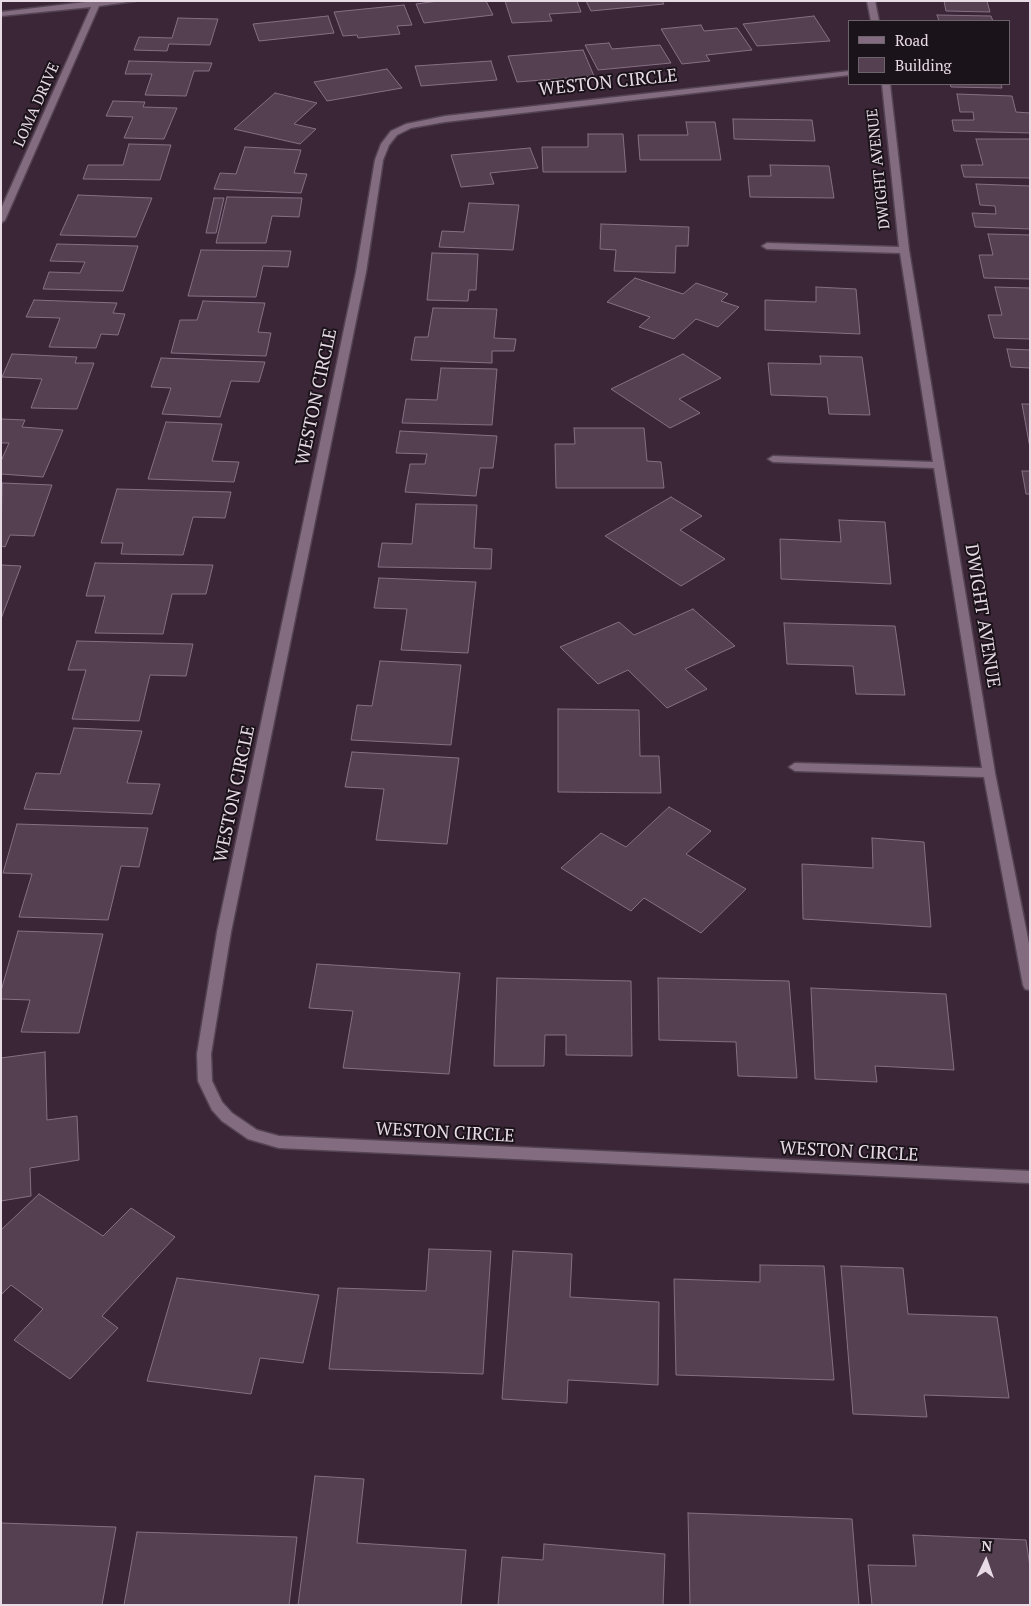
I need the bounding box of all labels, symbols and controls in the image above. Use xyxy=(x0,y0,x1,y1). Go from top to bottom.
legend xyxy=(848,20,1011,85)
text: Road xyxy=(895,30,928,50)
text: Building xyxy=(895,55,952,75)
street label: LOMA DRIVE xyxy=(10,60,64,150)
street label: WESTON CIRCLE xyxy=(538,65,678,101)
street label: DWIGHT AVENUE xyxy=(864,108,894,230)
street label: WESTON CIRCLE xyxy=(292,327,342,467)
street label: DWIGHT AVENUE xyxy=(960,543,1004,689)
street label: WESTON CIRCLE xyxy=(210,724,260,864)
street label: WESTON CIRCLE xyxy=(375,1119,515,1147)
street label: WESTON CIRCLE xyxy=(779,1138,919,1166)
north arrow xyxy=(961,1536,1011,1586)
text: N xyxy=(981,1536,993,1555)

